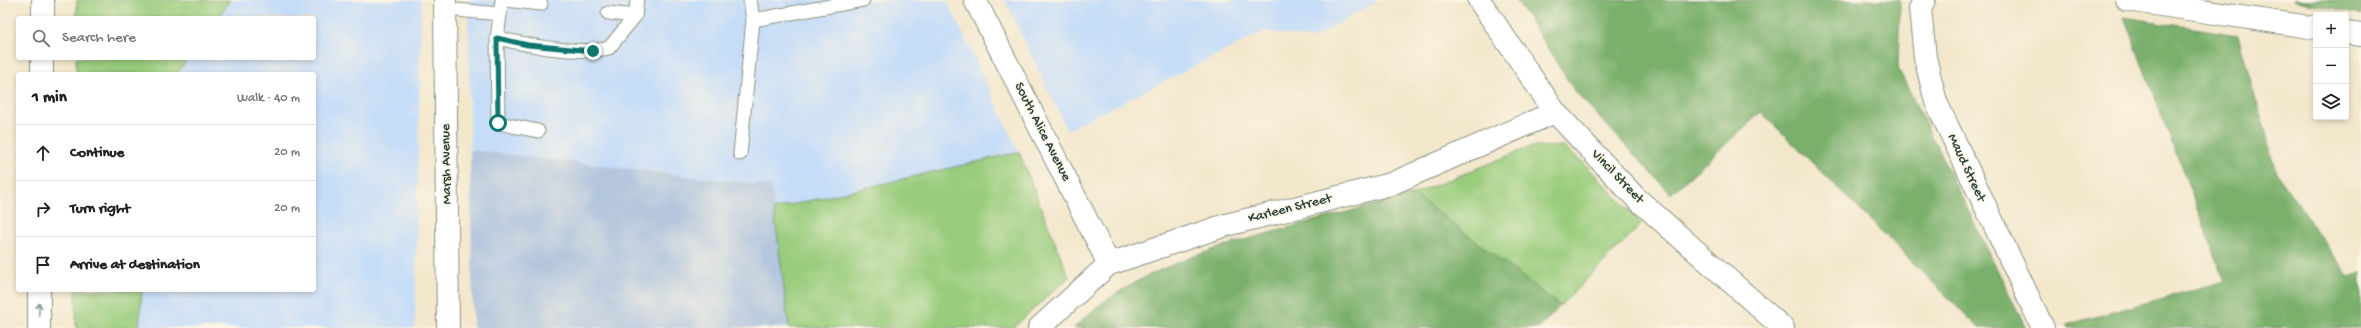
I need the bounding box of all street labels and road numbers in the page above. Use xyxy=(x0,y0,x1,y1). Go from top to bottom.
street label: South Alice Avenue xyxy=(1010,80,1075,185)
street label: Marsh Avenue xyxy=(438,123,456,204)
street label: Maud Street xyxy=(1943,131,1990,206)
street label: Vincil Street xyxy=(1586,146,1648,209)
street label: Karleen Street xyxy=(1247,190,1335,228)

